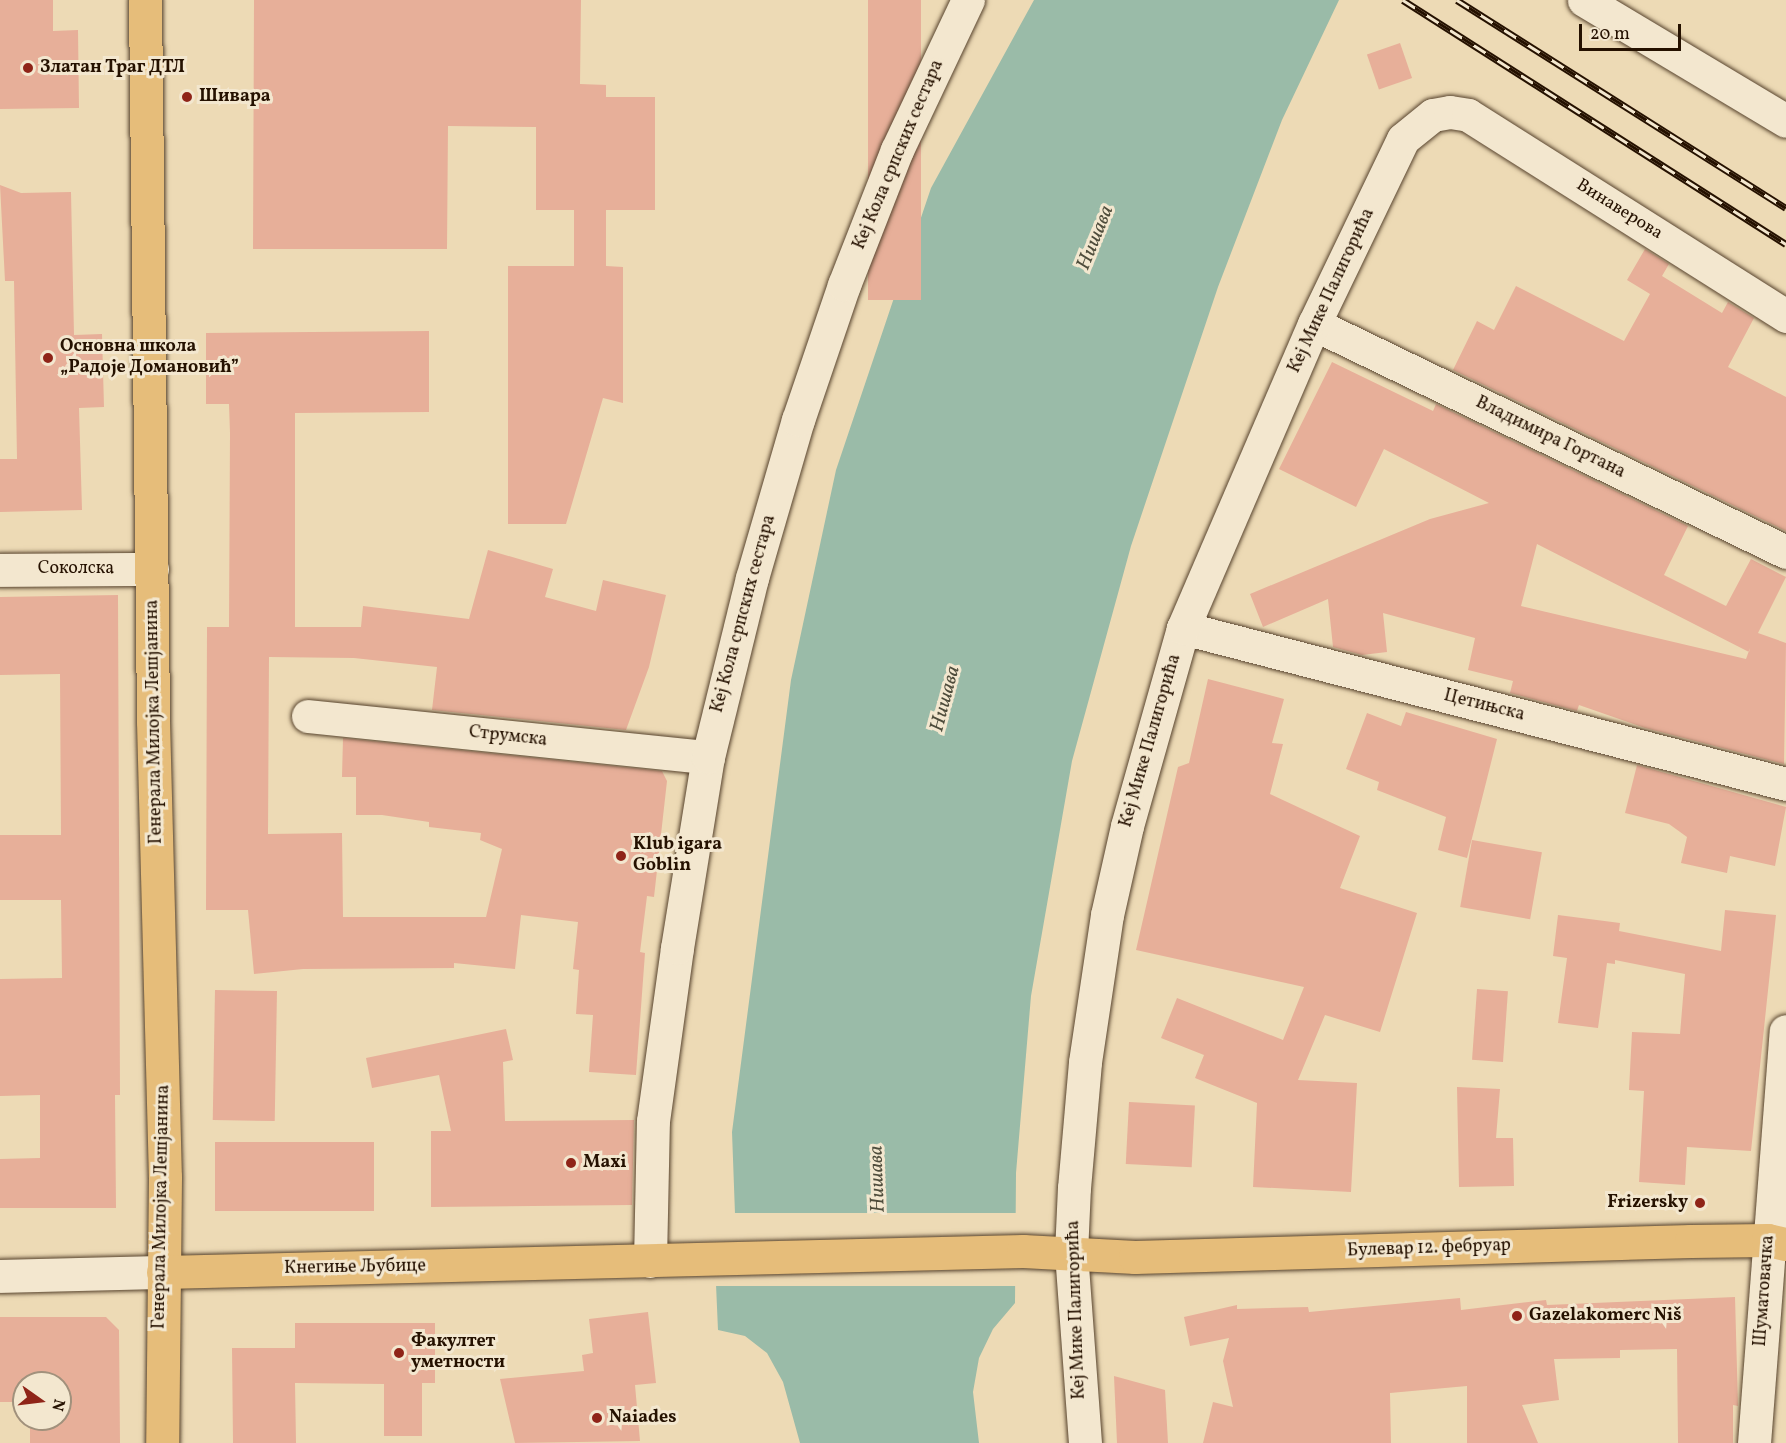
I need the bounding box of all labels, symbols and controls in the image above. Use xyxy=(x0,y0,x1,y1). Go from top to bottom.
scale bar xyxy=(1582,12,1684,50)
text: 20 m xyxy=(1590,22,1630,47)
place label: Златан Траг ДТЛ xyxy=(40,57,185,79)
street label: Кеј Кола српских сестара xyxy=(849,57,949,253)
marker: Златан Траг ДТЛ xyxy=(21,61,35,75)
place label: Шивара xyxy=(199,86,271,108)
marker: Шивара xyxy=(180,90,194,104)
street label: Винаверова xyxy=(1572,175,1666,245)
water label: Нишава xyxy=(1072,202,1120,274)
street label: Кеј Мике Палигорића xyxy=(1284,205,1380,377)
place label: Основна школа „Радоје Домановић” xyxy=(60,337,239,380)
marker: Основна школа „Радоје Домановић” xyxy=(41,351,55,365)
street label: Владимира Гортана xyxy=(1472,392,1628,484)
street label: Кеј Кола српских сестара xyxy=(707,513,781,715)
street label: Соколска xyxy=(38,558,114,580)
street label: Генерала Милојка Лешјанина xyxy=(142,600,168,844)
street label: Кеј Мике Палигорића xyxy=(1116,652,1186,830)
water label: Нишава xyxy=(926,663,966,735)
street label: Цетињска xyxy=(1441,686,1527,726)
street label: Струмска xyxy=(468,722,548,752)
place label: Klub igara Goblin xyxy=(633,835,722,878)
marker: Klub igara Goblin xyxy=(614,849,628,863)
street label: Генерала Милојка Лешјанина xyxy=(149,1085,175,1329)
water label: Нишава xyxy=(865,1145,891,1213)
place label: Maxi xyxy=(583,1152,627,1174)
marker: Maxi xyxy=(564,1156,578,1170)
place label: Frizersky xyxy=(1607,1192,1688,1214)
marker: Frizersky xyxy=(1693,1196,1707,1210)
street label: Кеј Мике Палигорића xyxy=(1063,1220,1091,1400)
street label: Булевар 12. фебруар xyxy=(1347,1235,1511,1263)
street label: Шуматовачка xyxy=(1750,1235,1780,1347)
street label: Кнегиње Љубице xyxy=(284,1256,426,1280)
place label: Gazelakomerc Niš xyxy=(1529,1305,1681,1327)
marker: Gazelakomerc Niš xyxy=(1510,1309,1524,1323)
place label: Факултет уметности xyxy=(411,1332,505,1374)
marker: Факултет уметности xyxy=(392,1346,406,1360)
north arrow xyxy=(12,1371,72,1431)
text: N xyxy=(45,1397,70,1413)
place label: Naiades xyxy=(609,1407,677,1429)
marker: Naiades xyxy=(590,1411,604,1425)

